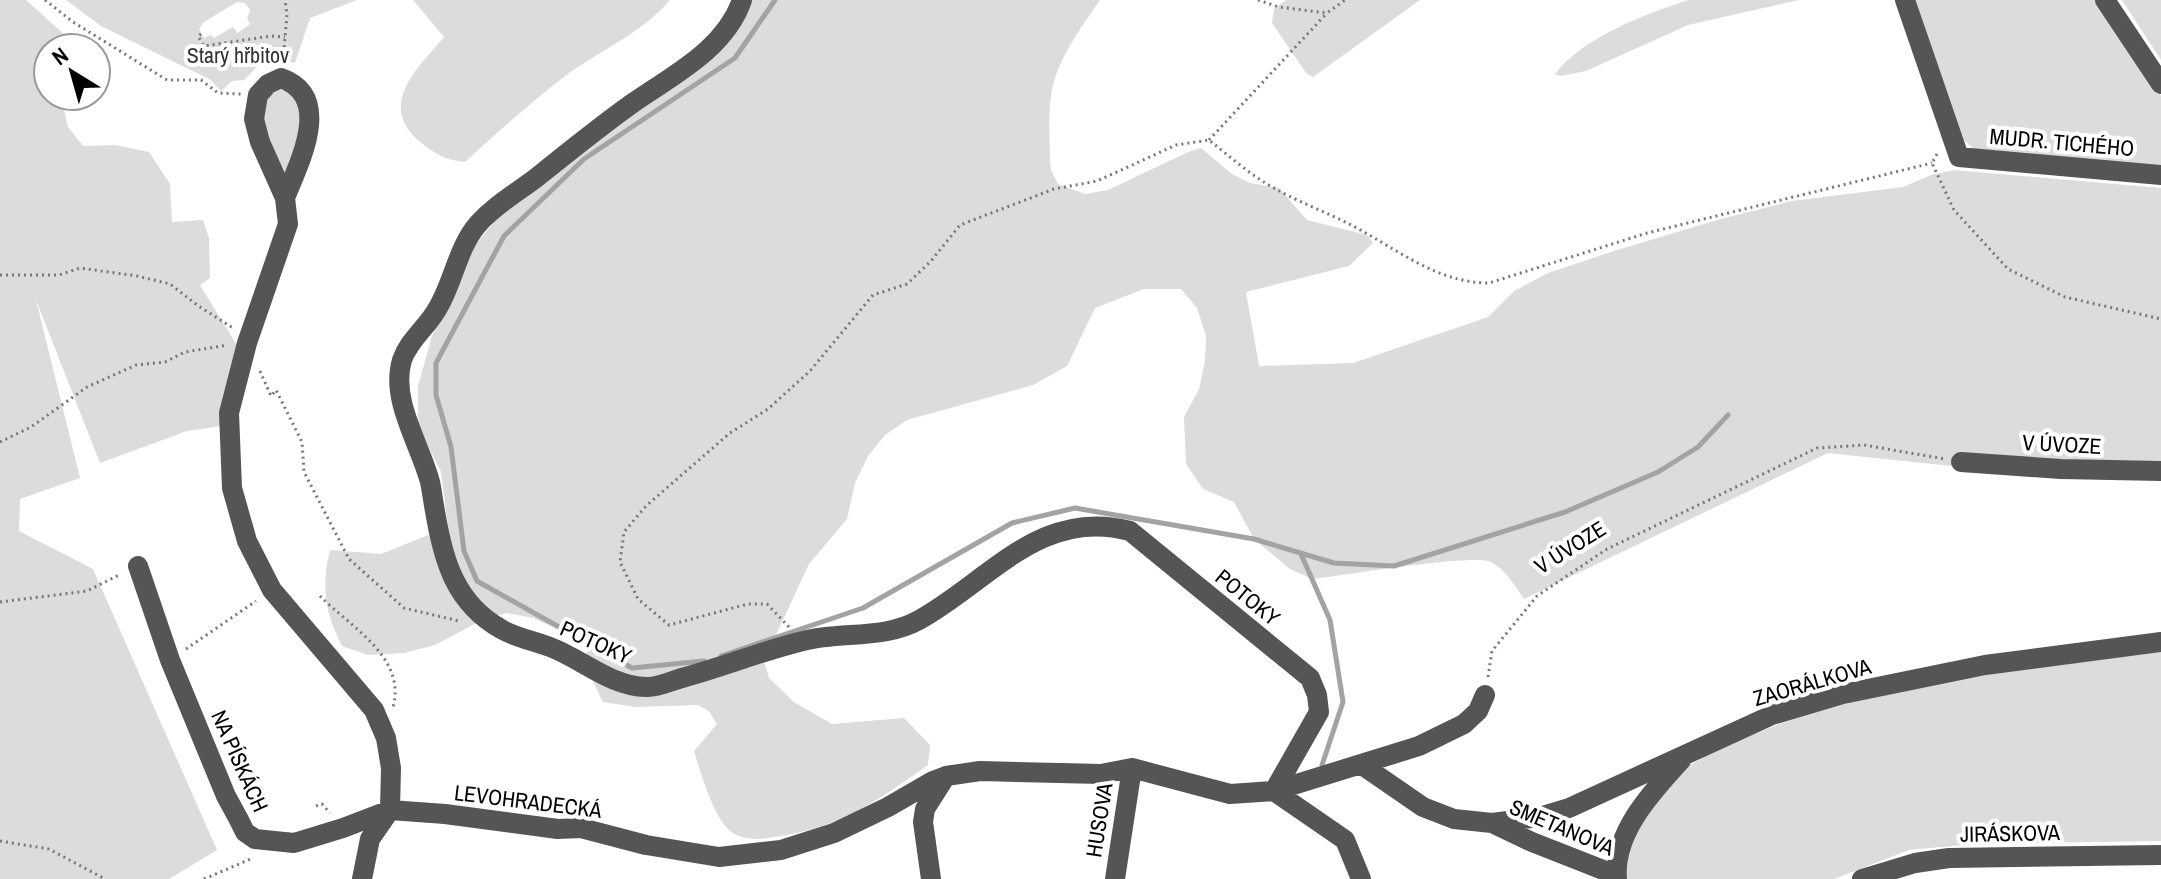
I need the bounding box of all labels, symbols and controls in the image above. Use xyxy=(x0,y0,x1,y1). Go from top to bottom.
north arrow xyxy=(32,32,112,112)
text: N xyxy=(46,40,74,72)
park label: Starý hřbitov xyxy=(187,40,289,70)
street label: MUDR. TICHÉHO xyxy=(1988,121,2136,163)
street label: V ÚVOZE xyxy=(2022,427,2102,461)
street label: V ÚVOZE xyxy=(1528,513,1612,581)
street label: POTOKY xyxy=(1209,562,1287,632)
street label: POTOKY xyxy=(556,613,636,671)
street label: ZAORÁLKOVA xyxy=(1750,651,1875,713)
street label: NA PÍSKÁCH xyxy=(204,705,276,817)
street label: LEVOHRADECKÁ xyxy=(453,777,604,825)
street label: HUSOVA xyxy=(1078,780,1120,859)
street label: SMETANOVA xyxy=(1505,792,1620,863)
street label: JIRÁSKOVA xyxy=(1960,817,2061,849)

